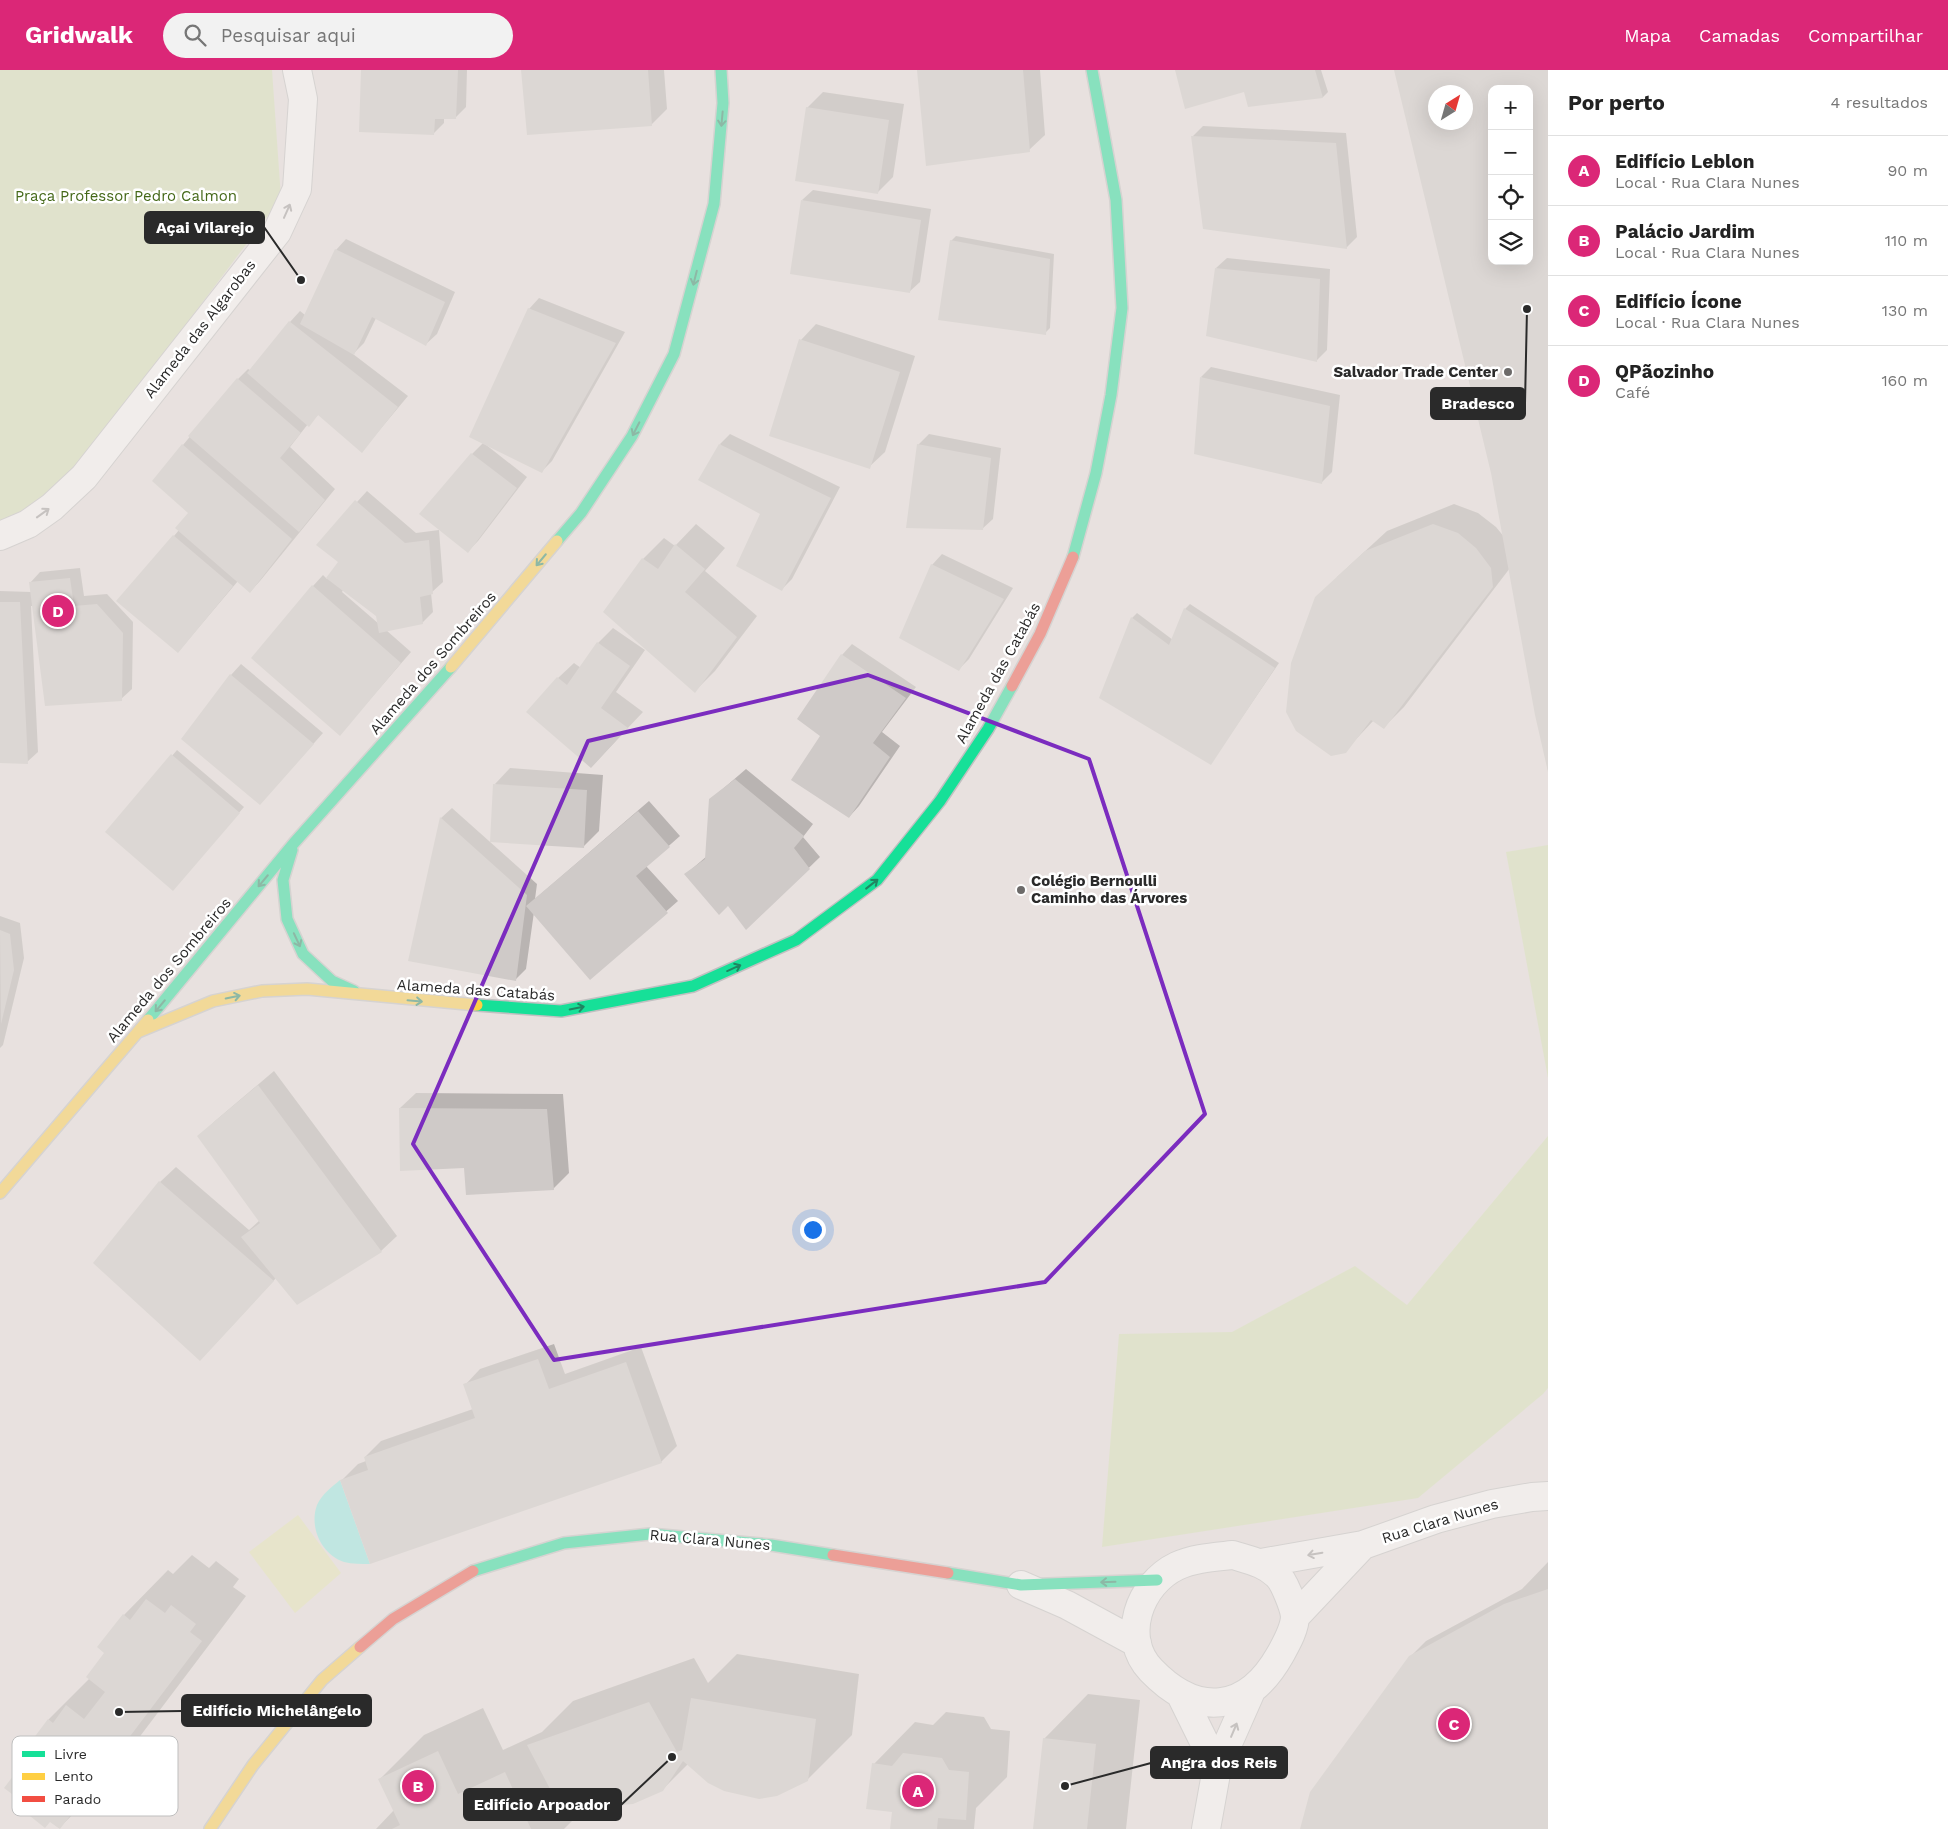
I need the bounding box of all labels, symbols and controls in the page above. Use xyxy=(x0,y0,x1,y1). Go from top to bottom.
search box xyxy=(163,13,513,58)
text: Gridwalk xyxy=(25,21,133,49)
icon: search xyxy=(181,21,209,49)
text: Pesquisar aqui xyxy=(221,24,356,47)
text: Mapa xyxy=(1624,25,1671,46)
text: Camadas xyxy=(1699,25,1780,46)
text: Compartilhar xyxy=(1808,25,1923,46)
north arrow xyxy=(1428,85,1473,130)
map controls xyxy=(1488,85,1533,265)
button: + xyxy=(1488,85,1533,130)
text: Por perto xyxy=(1568,90,1665,115)
text: 4 resultados xyxy=(1831,93,1928,112)
one-way arrow xyxy=(717,110,727,126)
button: − xyxy=(1488,130,1533,175)
text: Edifício Leblon xyxy=(1615,150,1754,173)
text: A xyxy=(1579,161,1589,180)
text: 90 m xyxy=(1887,161,1928,180)
text: Local · Rua Clara Nunes xyxy=(1615,173,1800,192)
button: locate xyxy=(1488,175,1533,220)
park label: Praça Professor Pedro Calmon xyxy=(15,187,237,205)
one-way arrow xyxy=(282,204,292,219)
callout: Açai Vilarejo xyxy=(145,212,264,243)
text: Açai Vilarejo xyxy=(156,218,254,237)
button: layers xyxy=(1488,220,1533,265)
text: Palácio Jardim xyxy=(1615,220,1755,243)
text: B xyxy=(1579,231,1589,250)
text: 110 m xyxy=(1885,231,1928,250)
text: Local · Rua Clara Nunes xyxy=(1615,243,1800,262)
street label: Alameda das Algarobas xyxy=(140,256,260,402)
one-way arrow xyxy=(690,270,700,286)
text: Edifício Ícone xyxy=(1615,290,1742,313)
text: C xyxy=(1579,301,1589,320)
text: 130 m xyxy=(1882,301,1928,320)
text: Local · Rua Clara Nunes xyxy=(1615,313,1800,332)
text: QPãozinho xyxy=(1615,360,1714,383)
place label: Salvador Trade Center xyxy=(1333,363,1499,381)
marker: Salvador Trade Center xyxy=(1502,366,1514,378)
text: D xyxy=(1578,371,1590,390)
text: 160 m xyxy=(1881,371,1928,390)
text: Café xyxy=(1615,383,1650,402)
callout: Bradesco xyxy=(1431,388,1525,419)
text: Bradesco xyxy=(1441,394,1515,413)
one-way arrow xyxy=(631,421,640,436)
one-way arrow xyxy=(36,508,49,519)
one-way arrow xyxy=(535,554,547,567)
street label: Alameda dos Sombreiros xyxy=(366,588,500,738)
pin: D xyxy=(42,592,74,630)
street label: Alameda das Catabás xyxy=(952,599,1044,747)
place label: Colégio Bernoulli Caminho das Árvores xyxy=(1031,872,1187,907)
one-way arrow xyxy=(258,874,269,887)
one-way arrow xyxy=(865,878,878,889)
marker: Colégio Bernoulli Caminho das Árvores xyxy=(1015,884,1027,896)
street label: Alameda dos Sombreiros xyxy=(103,894,235,1046)
one-way arrow xyxy=(293,932,302,947)
one-way arrow xyxy=(726,962,741,972)
street label: Alameda das Catabás xyxy=(396,975,556,1005)
one-way arrow xyxy=(224,992,240,1001)
one-way arrow xyxy=(407,996,423,1006)
one-way arrow xyxy=(154,999,165,1012)
one-way arrow xyxy=(569,1003,585,1012)
your location xyxy=(800,1217,826,1243)
street label: Rua Clara Nunes xyxy=(1380,1495,1501,1547)
street label: Rua Clara Nunes xyxy=(649,1526,771,1554)
one-way arrow xyxy=(1307,1549,1323,1559)
one-way arrow xyxy=(1100,1577,1116,1587)
callout: Edifício Michelângelo xyxy=(182,1695,371,1726)
text: Edifício Michelângelo xyxy=(193,1701,362,1720)
pin: C xyxy=(1438,1705,1470,1743)
one-way arrow xyxy=(1229,1723,1239,1738)
legend xyxy=(12,1736,178,1816)
text: Livre xyxy=(54,1746,87,1762)
callout: Angra dos Reis xyxy=(1151,1747,1287,1778)
text: Angra dos Reis xyxy=(1161,1753,1278,1772)
pin: B xyxy=(402,1767,434,1805)
text: Lento xyxy=(54,1768,93,1784)
pin: A xyxy=(902,1772,934,1810)
callout: Edifício Arpoador xyxy=(464,1789,621,1820)
text: Parado xyxy=(54,1791,101,1807)
text: Edifício Arpoador xyxy=(474,1795,610,1814)

